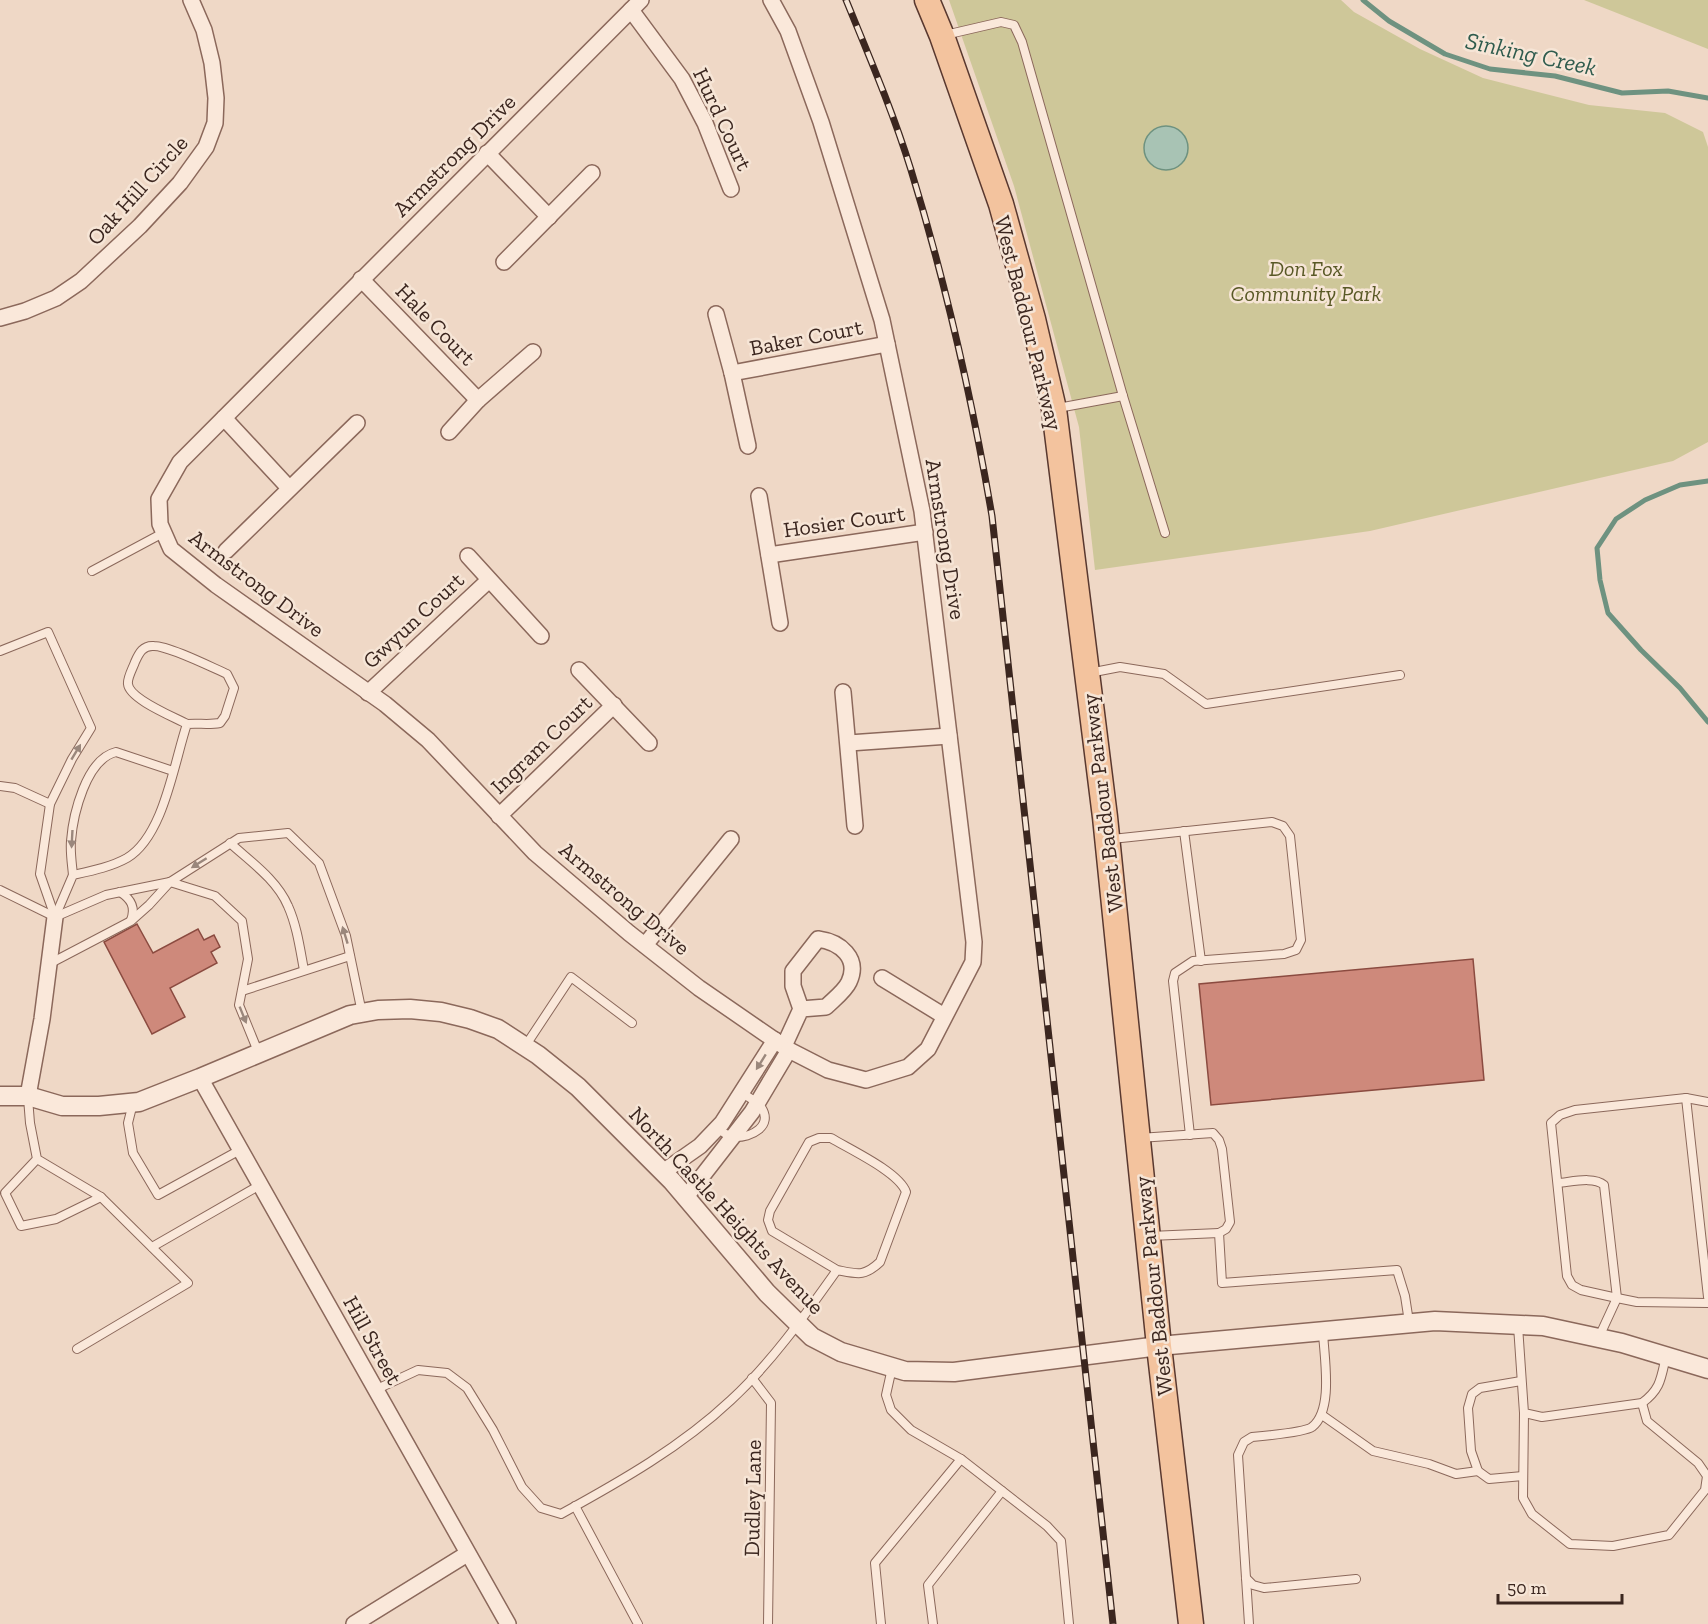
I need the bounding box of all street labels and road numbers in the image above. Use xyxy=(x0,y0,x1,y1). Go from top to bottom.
street label: Hurd Court xyxy=(687,64,758,176)
street label: Armstrong Drive xyxy=(387,88,521,222)
street label: Oak Hill Circle xyxy=(81,130,194,251)
street label: West Baddour Parkway xyxy=(989,213,1068,434)
street label: Hale Court xyxy=(390,278,482,372)
street label: Baker Court xyxy=(747,313,866,362)
street label: Armstrong Drive xyxy=(919,457,972,621)
street label: Hosier Court xyxy=(781,499,908,543)
street label: Armstrong Drive xyxy=(184,524,330,643)
street label: Gwyun Court xyxy=(357,566,470,674)
street label: Ingram Court xyxy=(485,689,598,800)
street label: West Baddour Parkway xyxy=(1076,691,1129,914)
street label: Armstrong Drive xyxy=(554,836,696,961)
street label: North Castle Heights Avenue xyxy=(623,1101,830,1320)
street label: West Baddour Parkway xyxy=(1128,1174,1178,1397)
street label: Hill Street xyxy=(337,1291,408,1390)
street label: Dudley Lane xyxy=(738,1439,767,1557)

